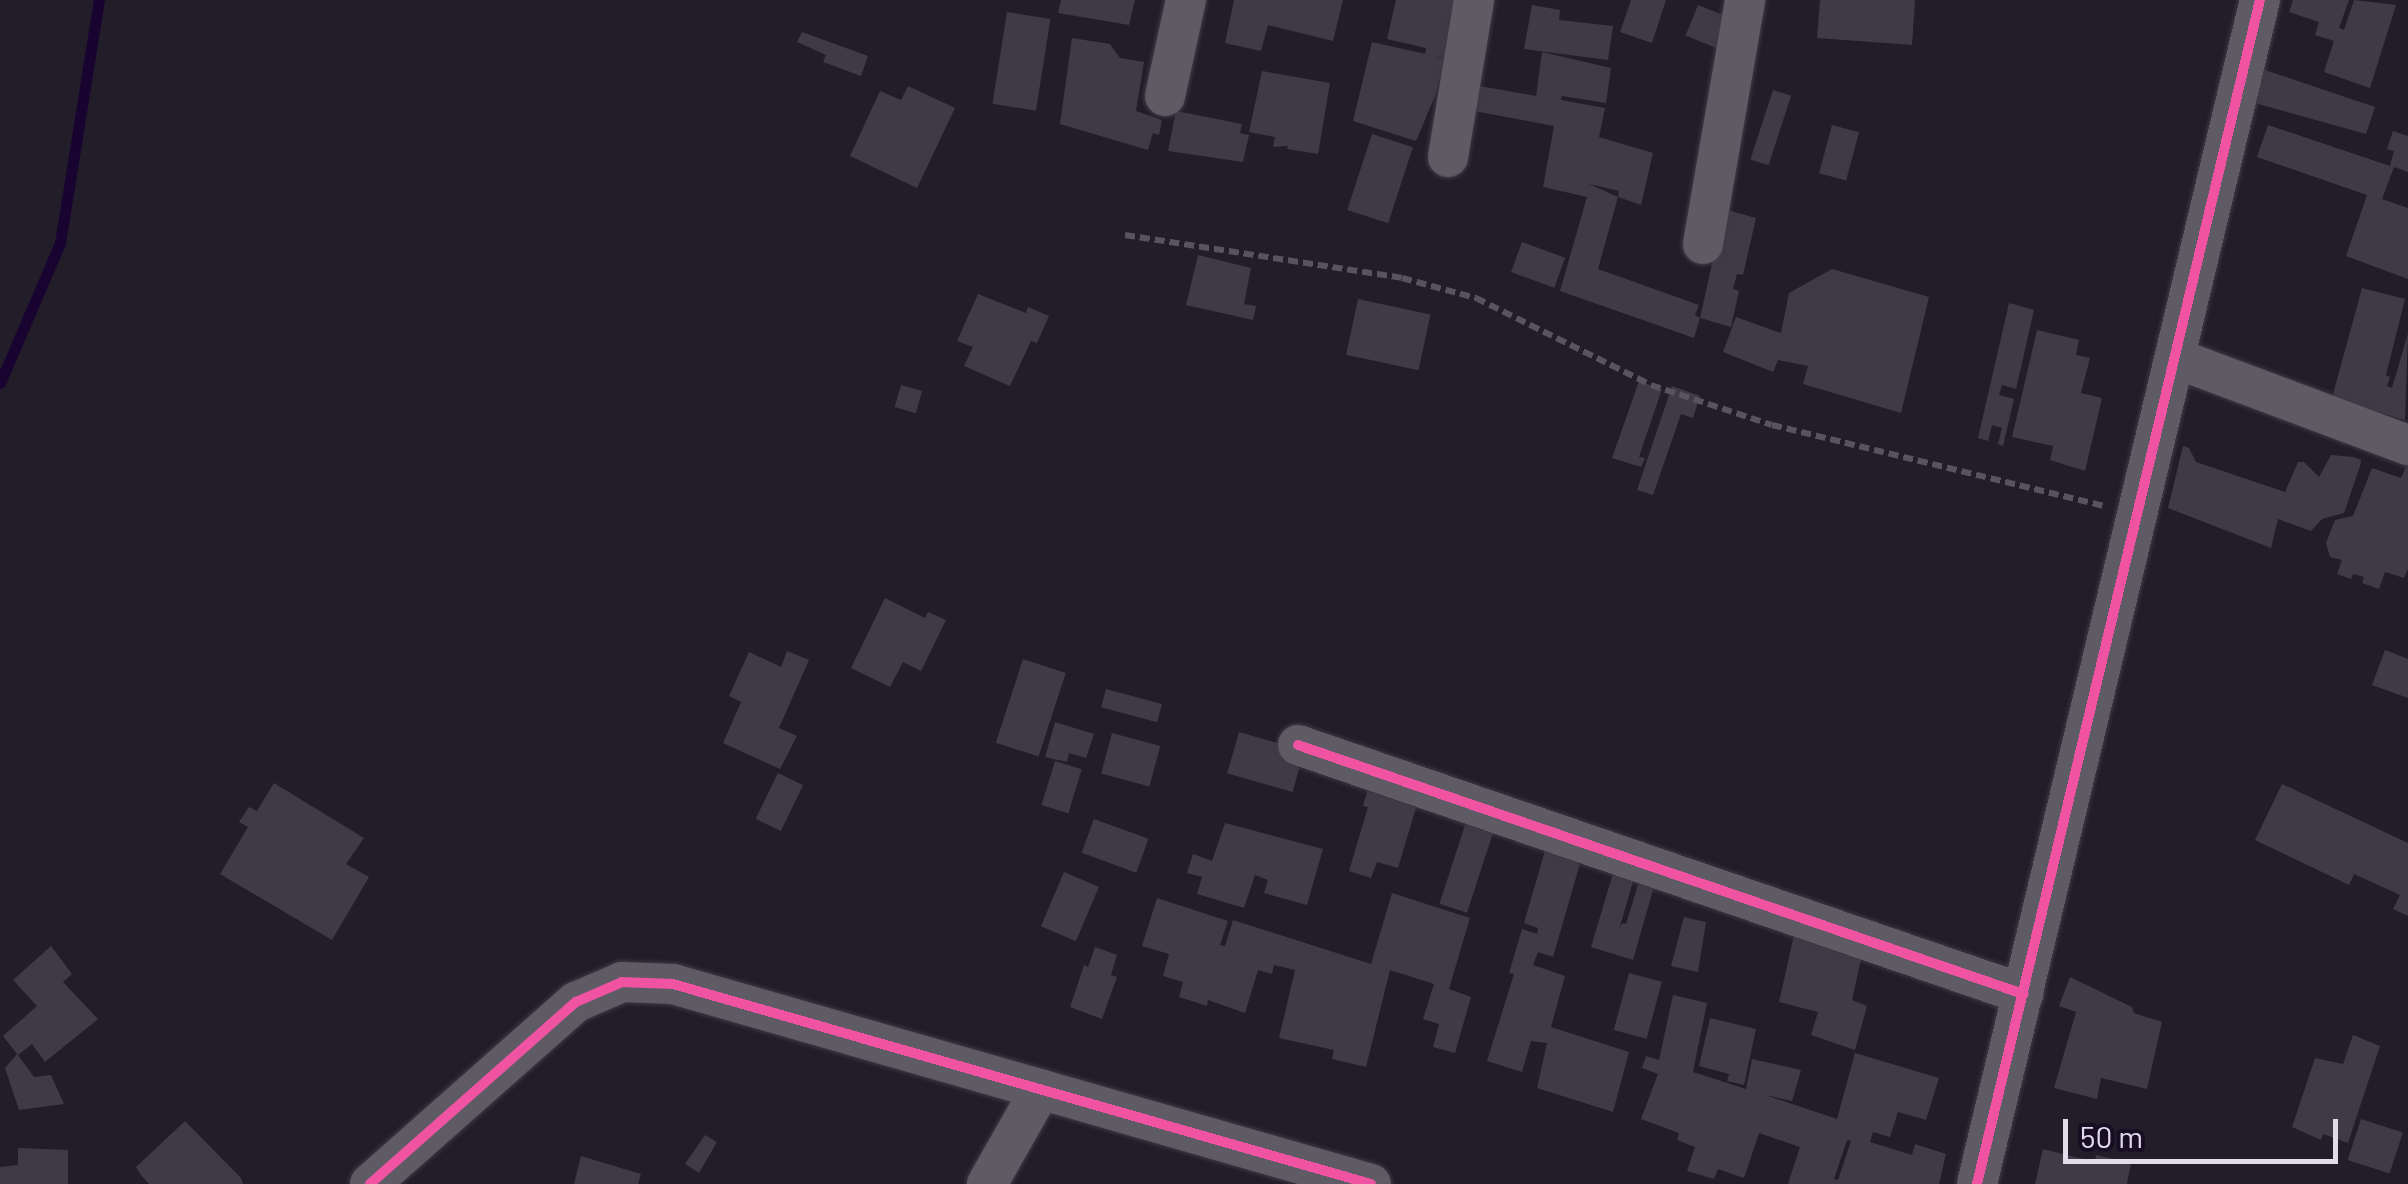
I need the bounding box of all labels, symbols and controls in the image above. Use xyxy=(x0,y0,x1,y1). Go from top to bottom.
scale bar xyxy=(2068,1099,2343,1161)
text: 50 m xyxy=(2080,1118,2143,1154)

